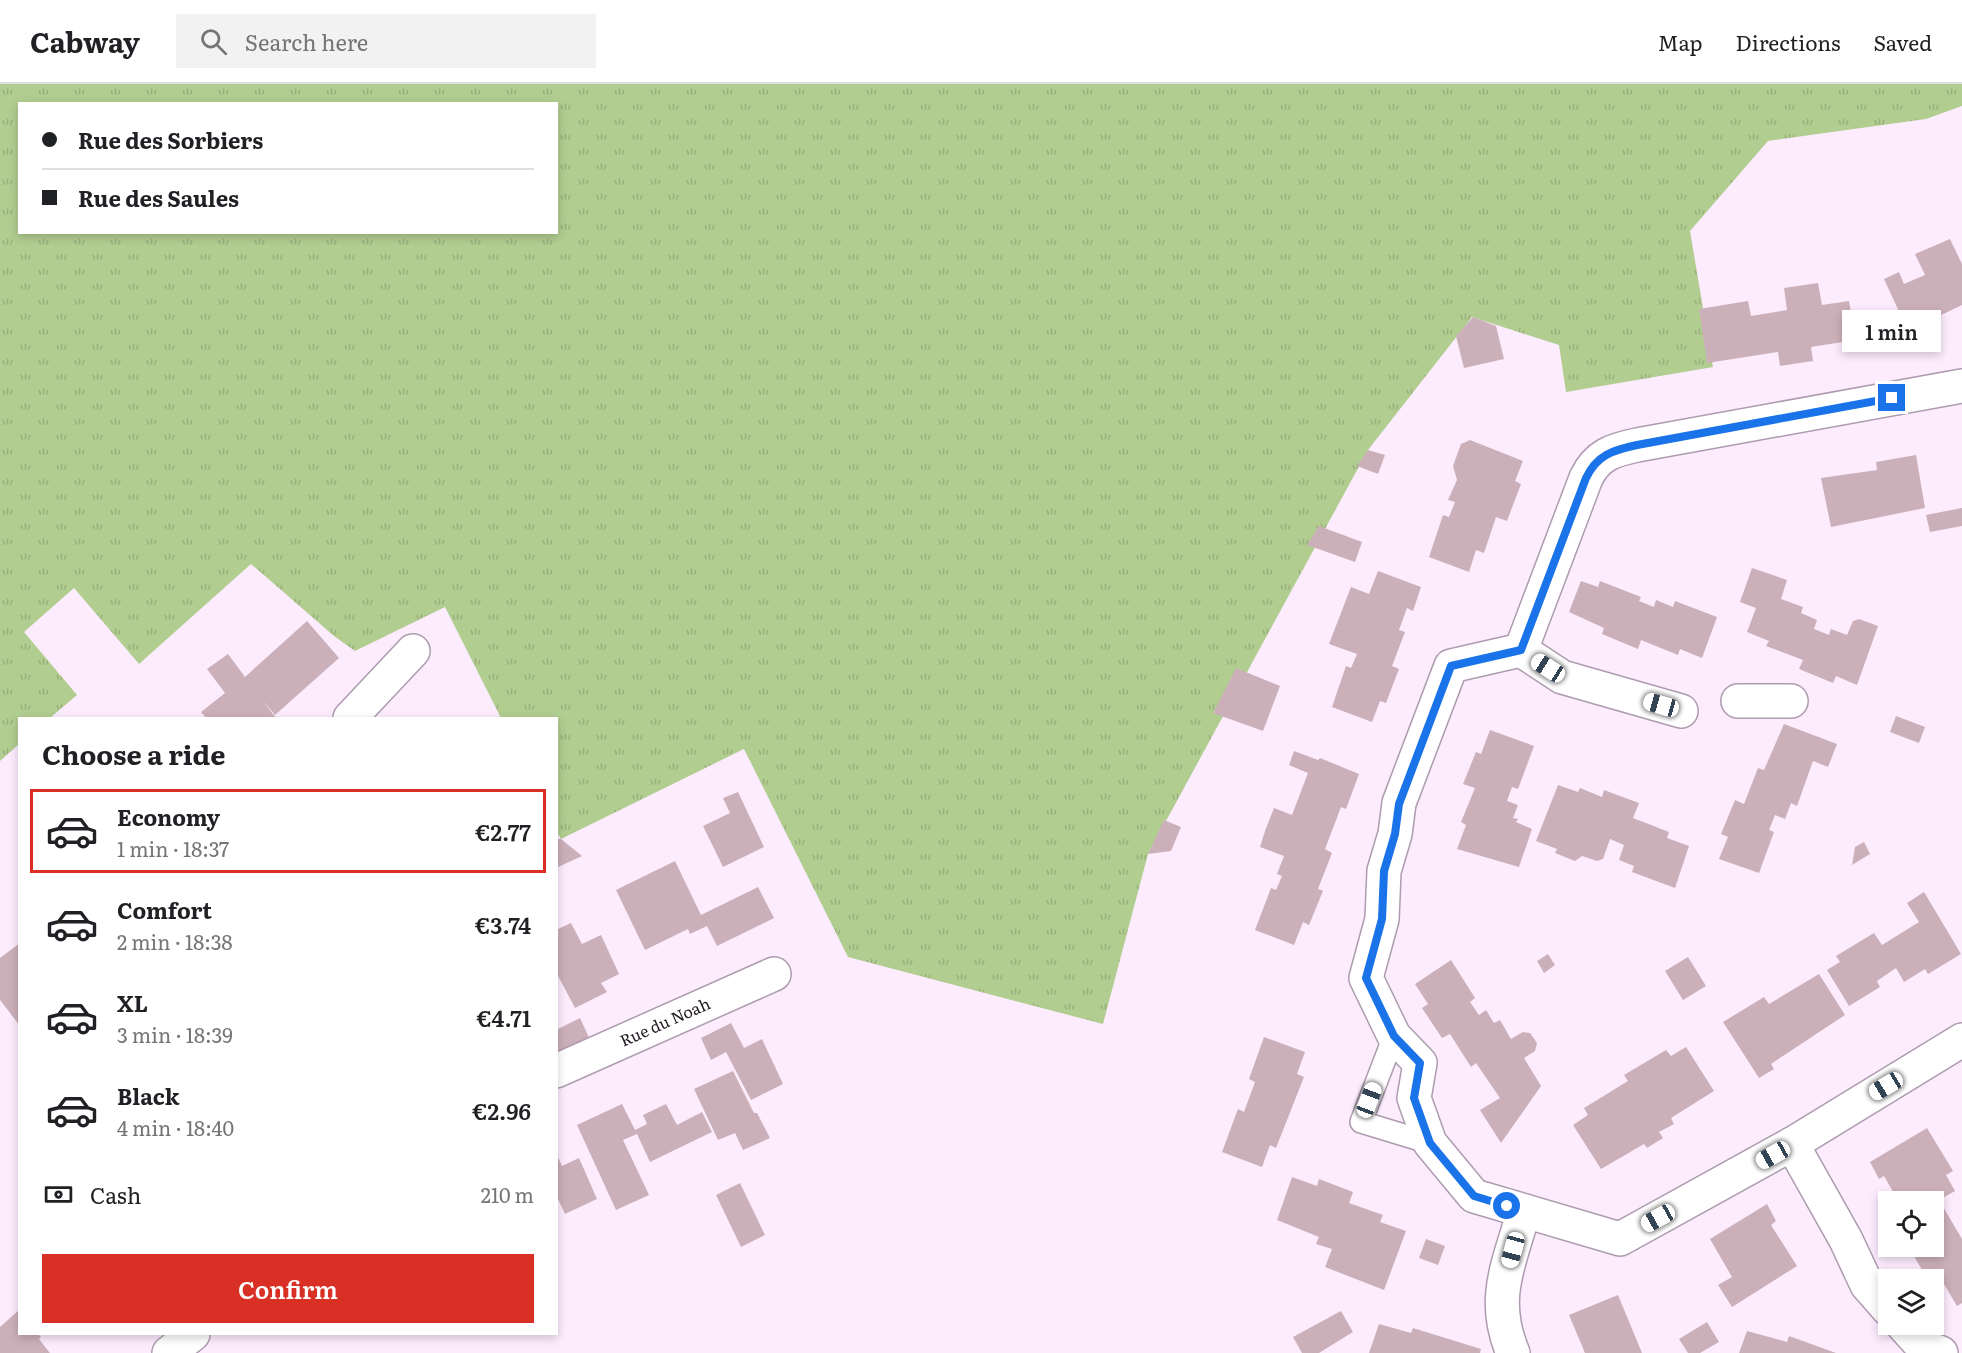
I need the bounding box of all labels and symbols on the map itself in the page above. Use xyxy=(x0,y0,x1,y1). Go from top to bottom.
callout: 1 min xyxy=(1842,311,1942,353)
route end xyxy=(1878,384,1905,411)
car xyxy=(1528,651,1568,685)
car xyxy=(1641,691,1681,719)
street label: Rue du Noah xyxy=(616,990,714,1052)
car xyxy=(1866,1069,1906,1103)
car xyxy=(1354,1080,1384,1120)
car xyxy=(1753,1138,1793,1172)
route start xyxy=(1493,1192,1520,1219)
car xyxy=(1638,1201,1678,1235)
car xyxy=(1500,1230,1526,1270)

